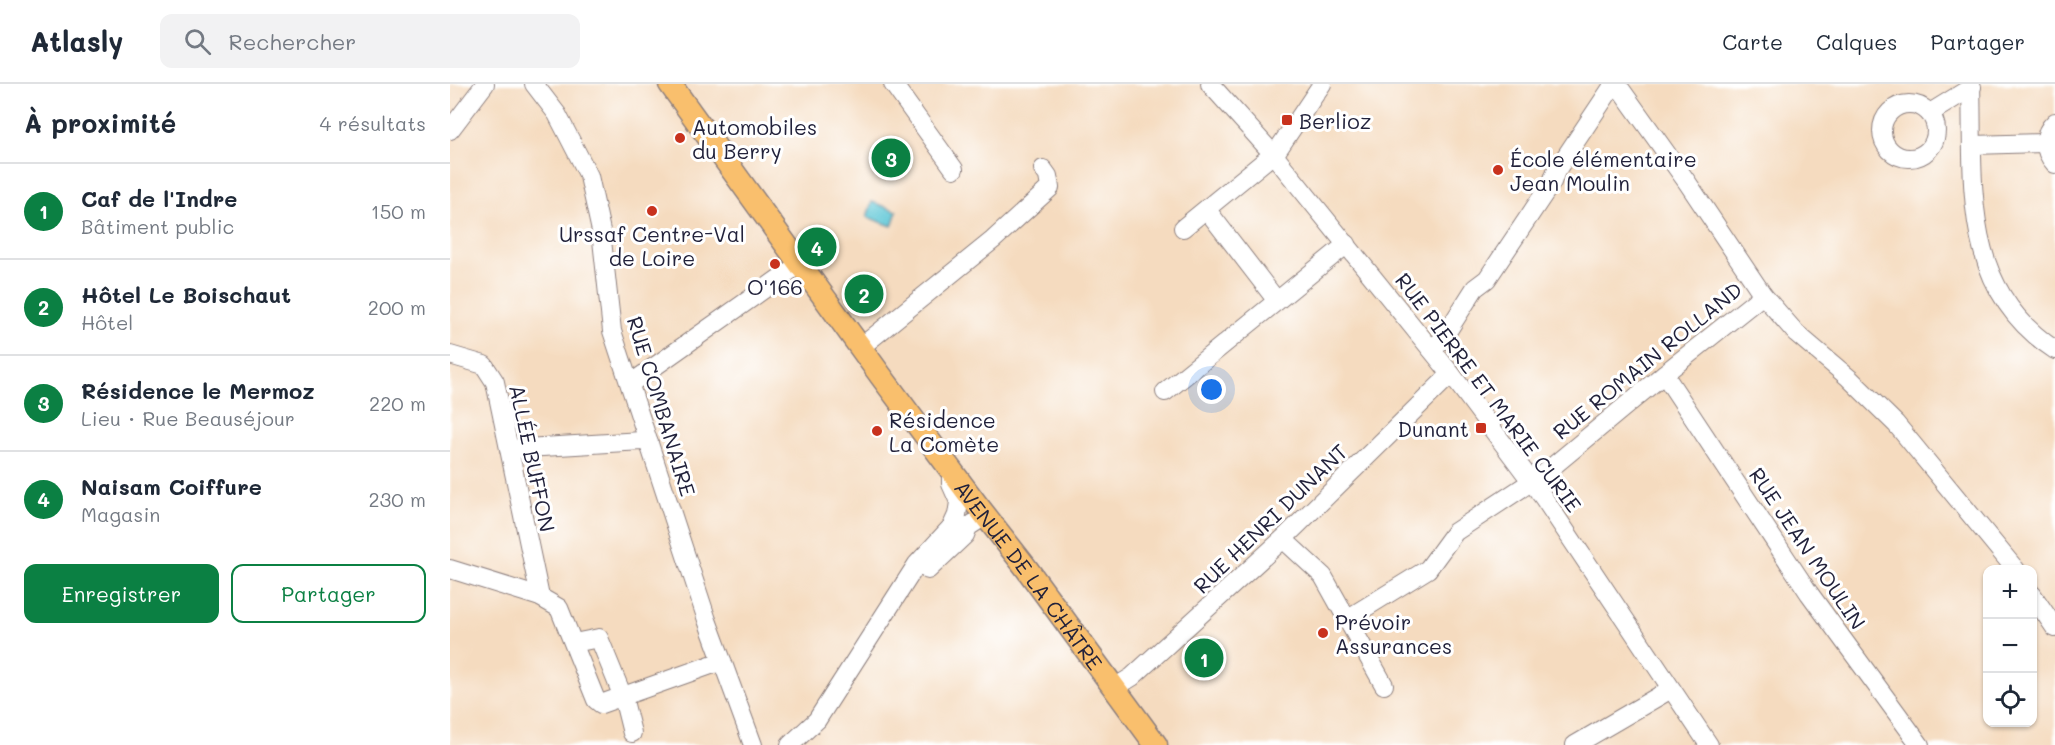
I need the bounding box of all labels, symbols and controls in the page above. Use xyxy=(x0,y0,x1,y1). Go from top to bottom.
search box xyxy=(160,14,580,68)
text: Atlasly xyxy=(30,23,124,59)
icon: search xyxy=(181,25,214,58)
text: Rechercher xyxy=(229,27,356,56)
text: Carte xyxy=(1722,28,1783,55)
text: Calques xyxy=(1816,28,1898,55)
text: Partager xyxy=(1931,28,2025,55)
text: À proximité xyxy=(24,106,176,140)
place label: Berlioz xyxy=(1299,107,1371,134)
text: 4 résultats xyxy=(320,110,426,136)
place label: Automobiles du Berry xyxy=(692,113,817,164)
marker: Berlioz xyxy=(1280,113,1294,127)
marker: Automobiles du Berry xyxy=(673,131,687,145)
pin: 3 xyxy=(872,136,910,181)
place label: École élémentaire Jean Moulin xyxy=(1510,145,1697,196)
marker: École élémentaire Jean Moulin xyxy=(1491,163,1505,177)
text: Caf de l'Indre xyxy=(81,184,237,213)
text: 1 xyxy=(39,198,48,224)
text: 150 m xyxy=(371,198,426,224)
marker: Urssaf Centre-Val de Loire xyxy=(645,204,659,218)
text: Bâtiment public xyxy=(81,213,234,239)
place label: Urssaf Centre-Val de Loire xyxy=(559,220,745,271)
pin: 4 xyxy=(798,224,836,270)
marker: O'166 xyxy=(768,257,782,271)
street label: RUE PIERRE ET MARIE CURIE xyxy=(1390,267,1588,517)
pin: 2 xyxy=(844,272,884,316)
place label: O'166 xyxy=(747,273,803,300)
street label: RUE ROMAIN ROLLAND xyxy=(1547,275,1747,445)
text: Hôtel Le Boischaut xyxy=(81,280,291,309)
text: 2 xyxy=(38,294,49,320)
text: 200 m xyxy=(368,294,426,320)
text: Hôtel xyxy=(81,309,133,335)
street label: RUE COMBANAIRE xyxy=(622,313,702,499)
your location xyxy=(1197,375,1226,404)
text: Résidence le Mermoz xyxy=(81,376,315,405)
street label: ALLÉE BUFFON xyxy=(504,382,562,534)
text: 3 xyxy=(38,390,50,416)
text: 220 m xyxy=(369,390,426,416)
text: Lieu · Rue Beauséjour xyxy=(81,405,295,431)
place label: Résidence La Comète xyxy=(889,406,999,457)
place label: Dunant xyxy=(1397,415,1469,442)
marker: Dunant xyxy=(1474,421,1488,435)
marker: Résidence La Comète xyxy=(870,424,884,438)
street label: RUE HENRI DUNANT xyxy=(1187,438,1353,598)
street label: RUE JEAN MOULIN xyxy=(1744,462,1872,634)
text: Naisam Coiffure xyxy=(81,472,262,501)
street label: AVENUE DE LA CHÂTRE xyxy=(949,474,1109,675)
text: 4 xyxy=(37,486,50,512)
text: 230 m xyxy=(368,486,426,512)
text: Magasin xyxy=(81,501,160,527)
button: Enregistrer xyxy=(24,564,219,623)
button: Partager xyxy=(231,564,426,623)
map controls xyxy=(1983,565,2037,727)
button: + xyxy=(1983,565,2037,619)
place label: Prévoir Assurances xyxy=(1335,608,1452,659)
button: − xyxy=(1983,619,2037,673)
marker: Prévoir Assurances xyxy=(1316,626,1330,640)
pin: 1 xyxy=(1184,636,1224,680)
button: locate xyxy=(1983,673,2037,727)

